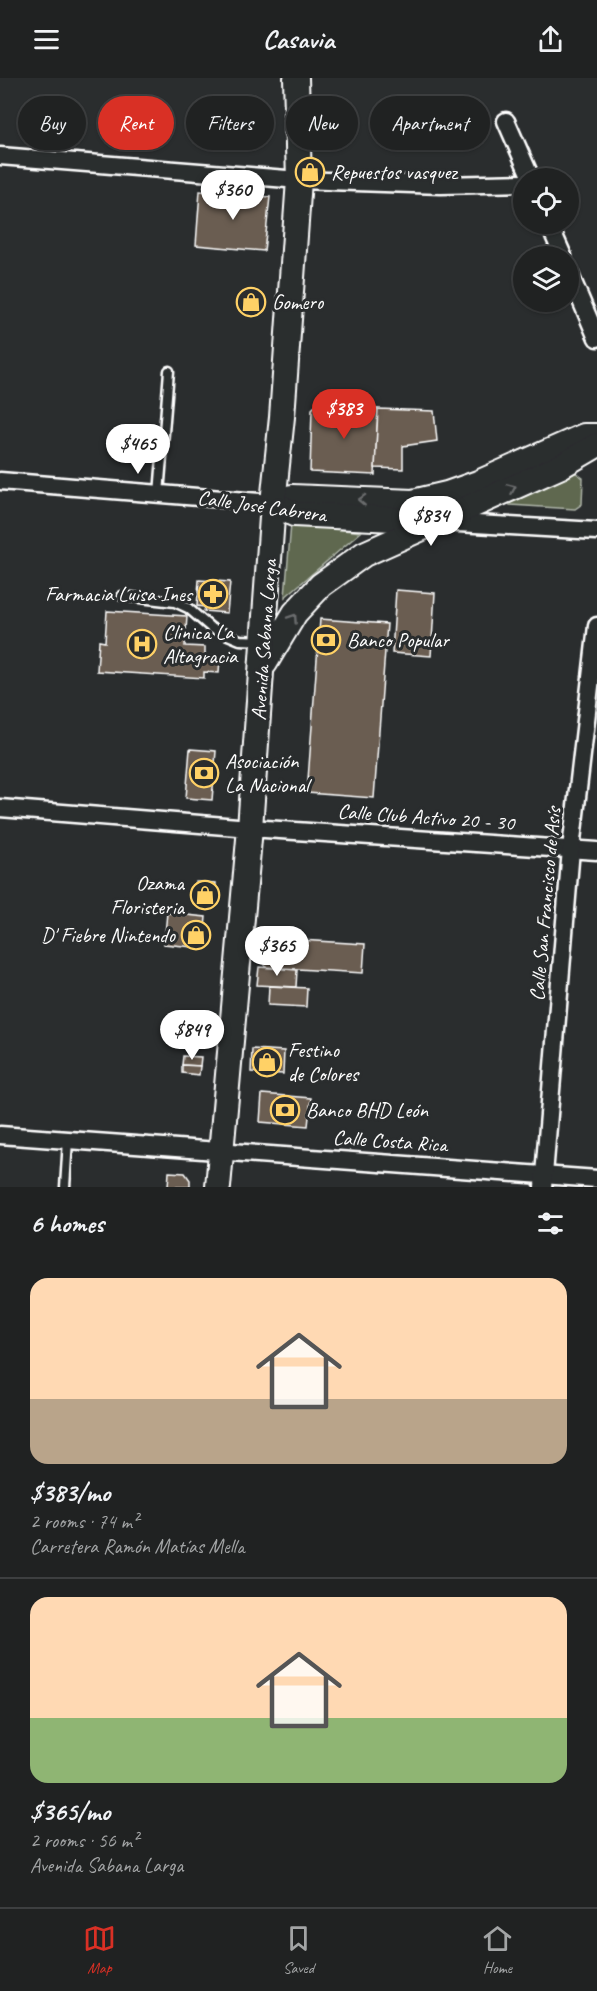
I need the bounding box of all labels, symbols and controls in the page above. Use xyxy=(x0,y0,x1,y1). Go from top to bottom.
text: Casavia xyxy=(263,22,334,56)
icon: menu xyxy=(30,23,63,56)
icon: share xyxy=(534,23,567,56)
chip: Buy xyxy=(18,96,86,150)
chip: Rent xyxy=(98,96,174,150)
chip: Filters xyxy=(186,96,274,150)
chip: New xyxy=(286,96,358,150)
chip: Apartment xyxy=(370,96,490,150)
shop icon: Repuestos vasquez xyxy=(294,156,326,188)
place label: Repuestos vasquez xyxy=(331,159,459,185)
map controls xyxy=(513,168,579,312)
button: locate xyxy=(513,168,579,234)
pin: $360 xyxy=(197,170,269,221)
text: $360 xyxy=(215,177,251,202)
button: layers xyxy=(513,246,579,312)
shop icon: Gomero xyxy=(235,286,267,318)
place label: Gomero xyxy=(272,289,325,315)
pin: $383 xyxy=(308,389,380,440)
text: $383 xyxy=(326,396,362,421)
pin: $465 xyxy=(102,424,174,475)
text: $465 xyxy=(120,431,156,456)
street label: Calle José Cabrera xyxy=(196,484,330,528)
one-way arrow xyxy=(505,484,516,496)
one-way arrow xyxy=(358,494,367,506)
pin: $834 xyxy=(395,496,467,547)
text: $834 xyxy=(413,503,449,528)
street label: Avenida Sabana Larga xyxy=(245,557,283,721)
pharmacy icon: Farmacia Luisa Ines xyxy=(197,578,229,610)
place label: Farmacia Luisa Ines xyxy=(45,581,194,607)
one-way arrow xyxy=(286,614,297,625)
place label: Clinica La Altagracia xyxy=(163,619,239,669)
bank icon: Banco Popular xyxy=(310,624,342,656)
place label: Banco Popular xyxy=(347,627,450,653)
hospital icon: Clinica La Altagracia xyxy=(126,628,158,660)
place label: Asociación La Nacional xyxy=(225,748,312,798)
bank icon: Asociación La Nacional xyxy=(188,757,220,789)
street label: Calle Club Activo 20 - 30 xyxy=(337,798,517,836)
street label: Calle San Francisco de Asís xyxy=(524,804,567,1002)
place label: Ozama Floristeria xyxy=(111,870,186,920)
shop icon: Ozama Floristeria xyxy=(189,879,221,911)
shop icon: D' Fiebre Nintendo xyxy=(180,919,212,951)
place label: D' Fiebre Nintendo xyxy=(41,922,177,948)
pin: $365 xyxy=(241,926,313,977)
text: $365 xyxy=(259,933,295,958)
pin: $849 xyxy=(156,1010,228,1061)
text: $849 xyxy=(174,1017,210,1042)
place label: Festino de Colores xyxy=(288,1037,360,1087)
shop icon: Festino de Colores xyxy=(251,1046,283,1078)
bank icon: Banco BHD León xyxy=(269,1094,301,1126)
place label: Banco BHD León xyxy=(306,1097,428,1123)
street label: Calle Costa Rica xyxy=(332,1124,450,1158)
text: 6 homes xyxy=(30,1207,104,1240)
icon: filters xyxy=(534,1207,567,1240)
icon: home xyxy=(245,1317,353,1425)
text: $383/mo xyxy=(30,1476,110,1509)
text: 2 rooms · 74 m² xyxy=(30,1509,138,1534)
text: Carretera Ramón Matías Mella xyxy=(30,1534,244,1559)
icon: home xyxy=(245,1636,353,1744)
text: $365/mo xyxy=(30,1795,110,1828)
text: 2 rooms · 56 m² xyxy=(30,1828,138,1853)
text: Avenida Sabana Larga xyxy=(30,1853,183,1878)
tab: Map xyxy=(83,1922,116,1978)
tab: Saved xyxy=(282,1922,315,1978)
tab: Home xyxy=(481,1922,514,1978)

